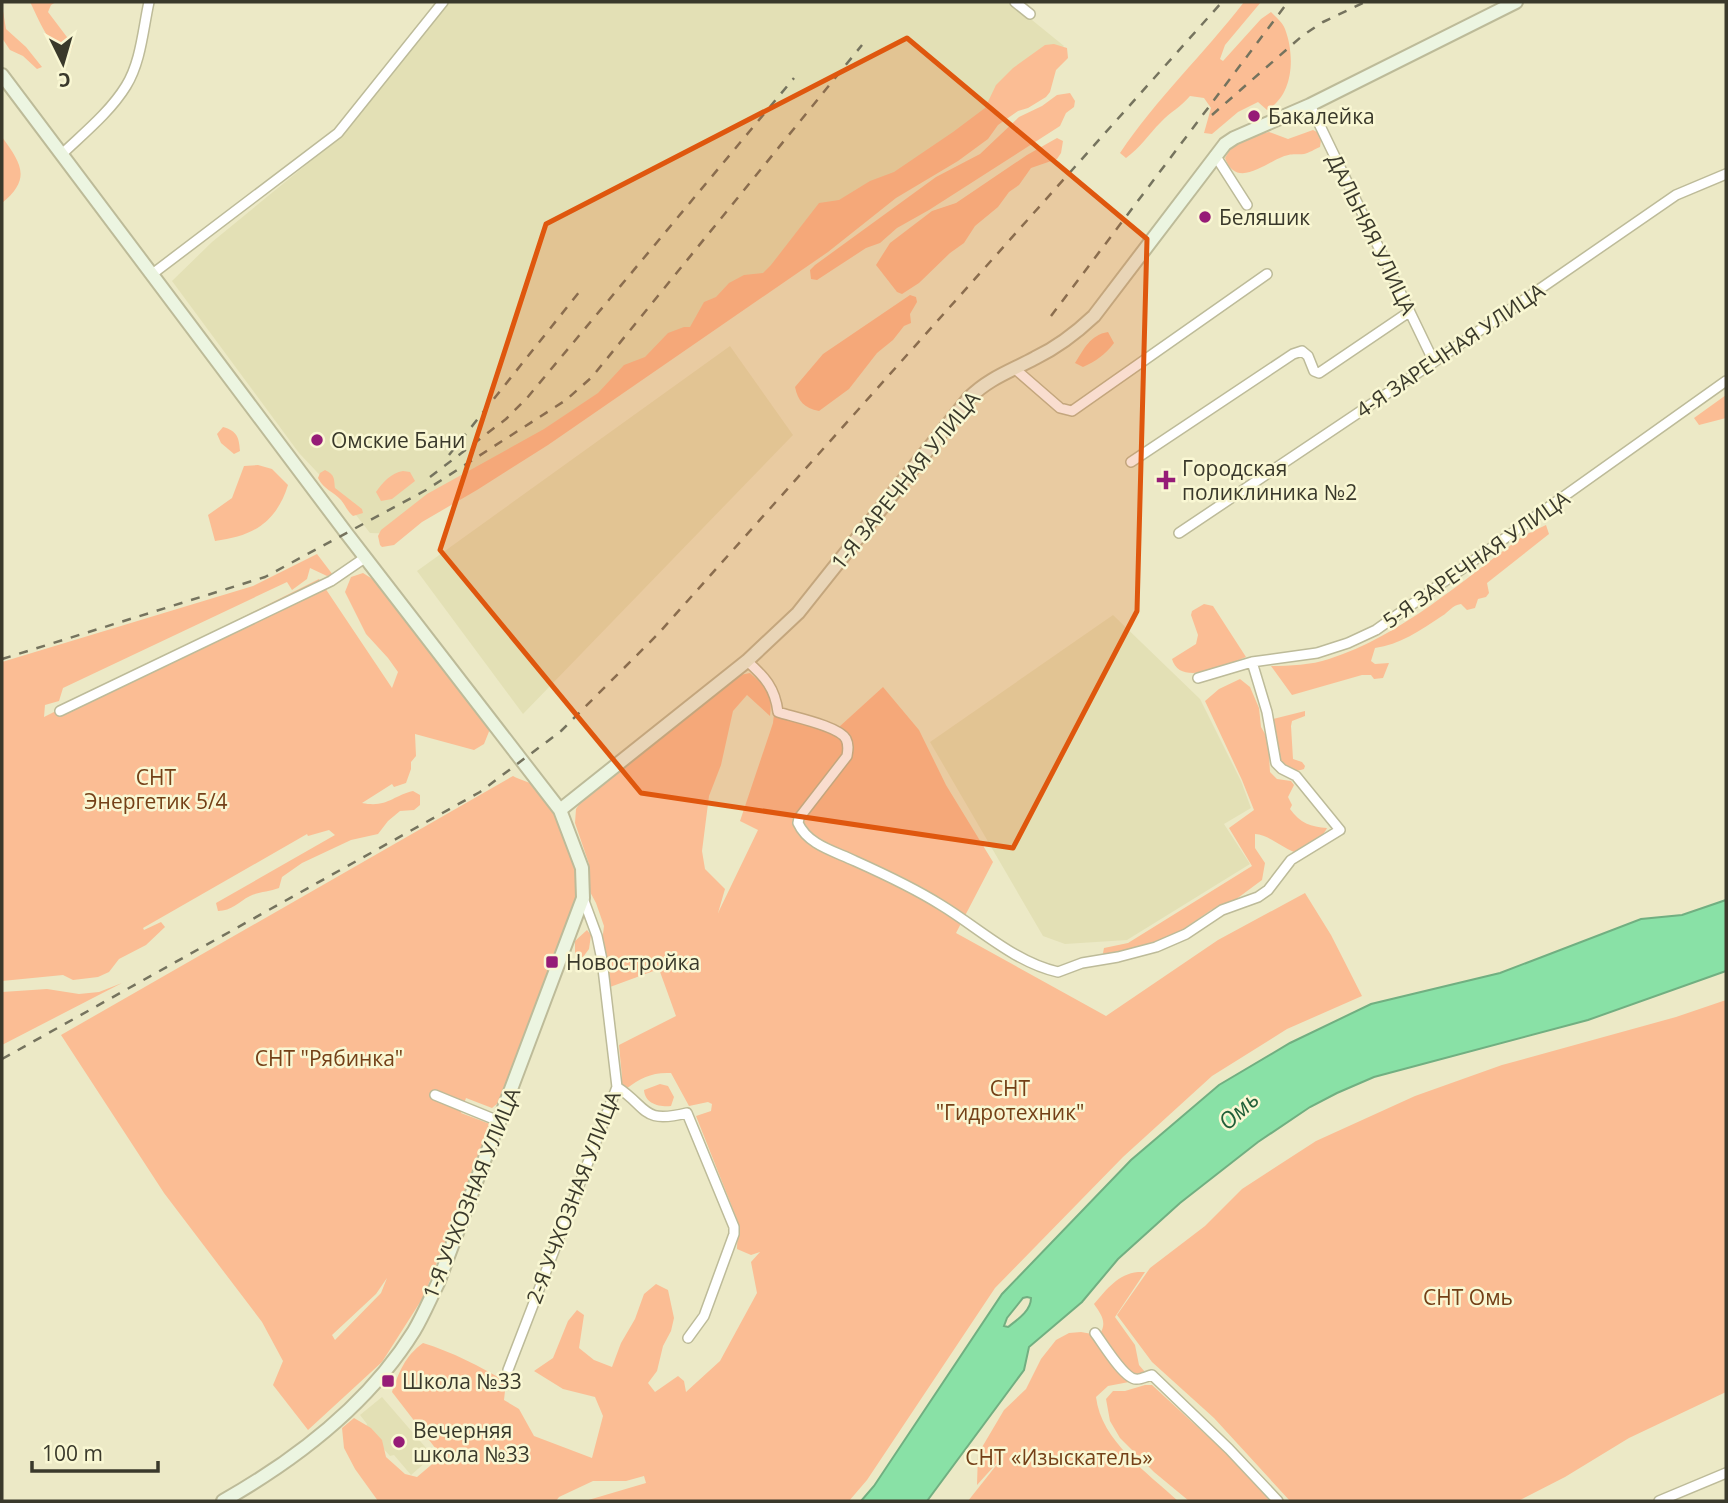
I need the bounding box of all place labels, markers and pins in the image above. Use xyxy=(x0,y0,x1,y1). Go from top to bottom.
place label: Бакалейка xyxy=(1268,102,1375,130)
marker: Бакалейка xyxy=(1246,108,1262,124)
place label: Беляшик xyxy=(1219,203,1310,231)
marker: Беляшик xyxy=(1197,209,1213,225)
place label: Омские Бани xyxy=(331,426,465,454)
marker: Омские Бани xyxy=(309,432,325,448)
place label: Городская поликлиника №2 xyxy=(1182,454,1357,506)
marker: Городская поликлиника №2 xyxy=(1156,470,1176,490)
place label: Новостройка xyxy=(566,948,700,976)
marker: Новостройка xyxy=(544,954,560,970)
place label: Школа №33 xyxy=(402,1367,522,1395)
marker: Школа №33 xyxy=(380,1373,396,1389)
place label: Вечерняя школа №33 xyxy=(413,1416,530,1468)
marker: Вечерняя школа №33 xyxy=(391,1434,407,1450)

